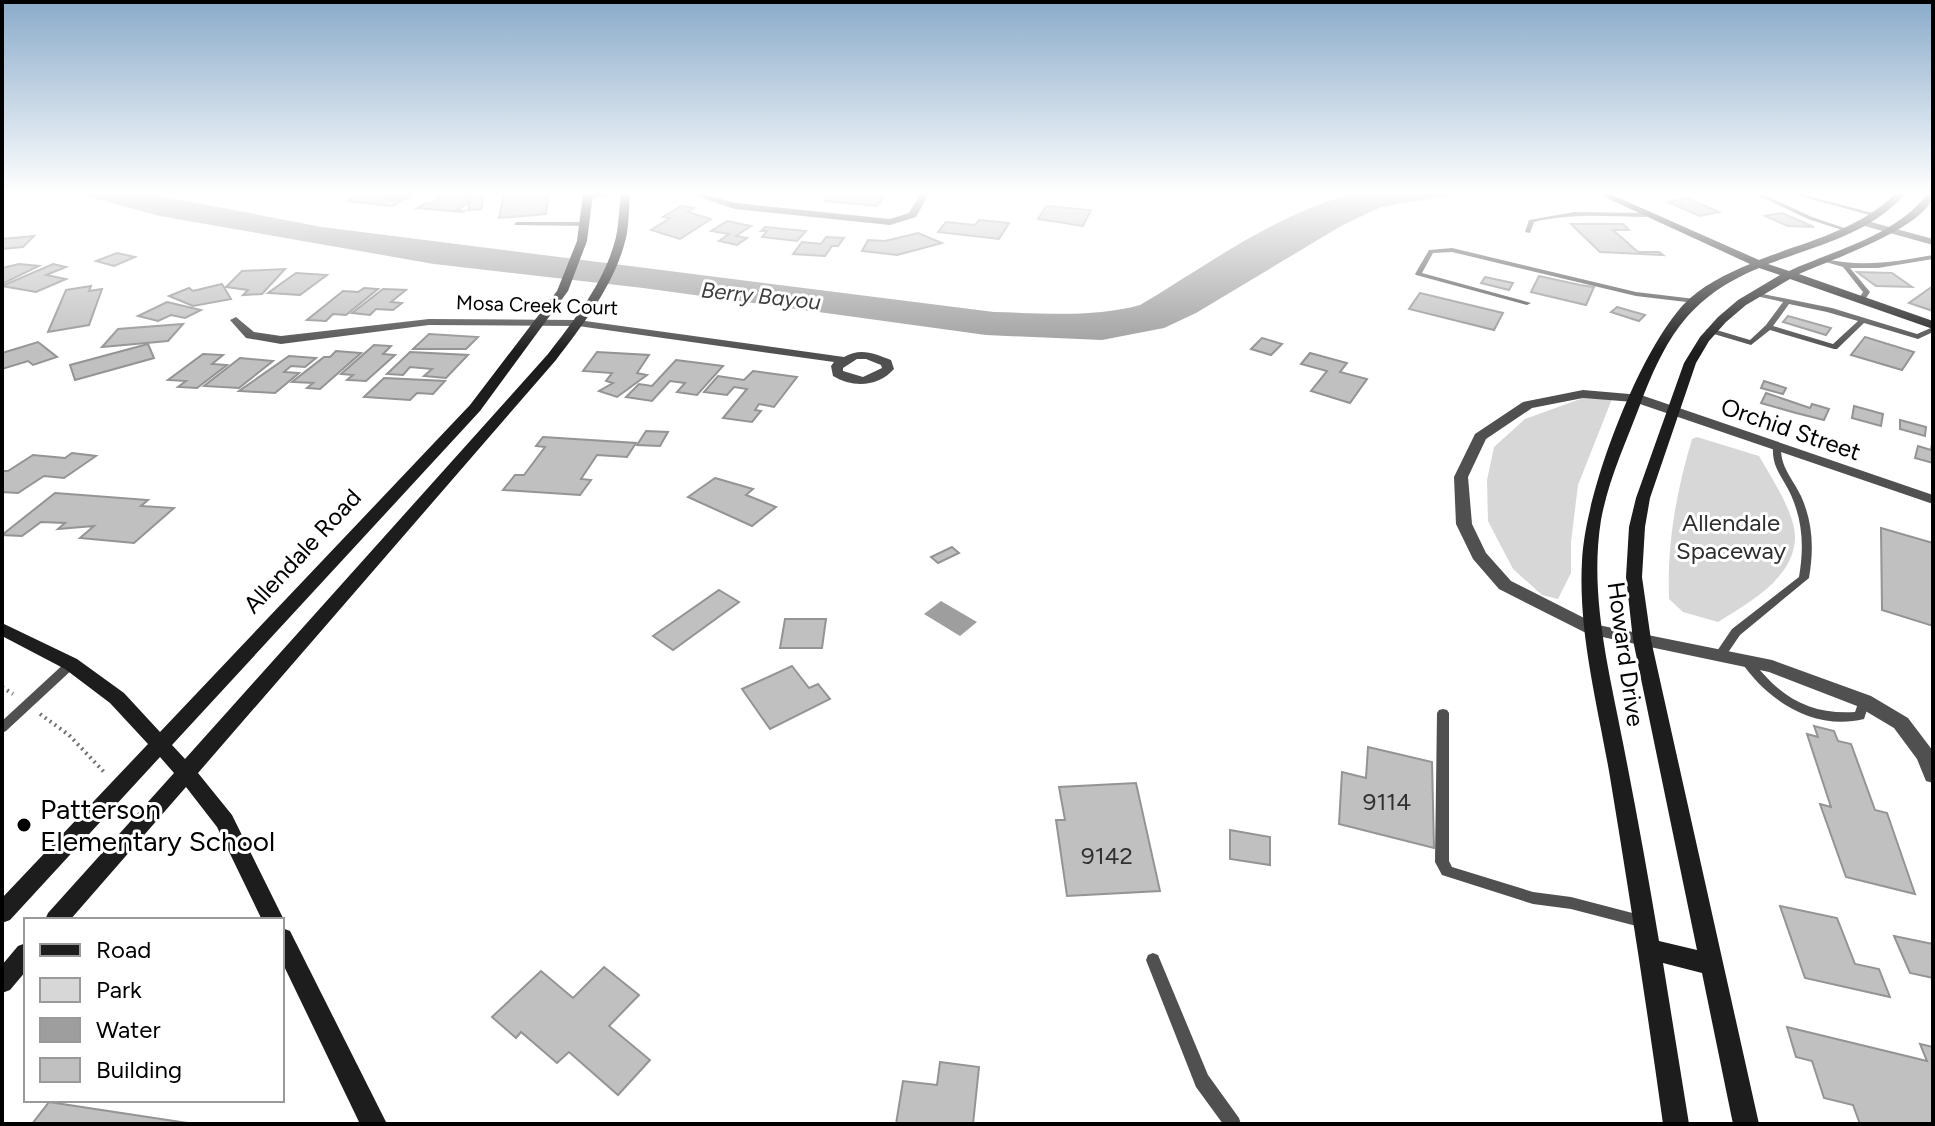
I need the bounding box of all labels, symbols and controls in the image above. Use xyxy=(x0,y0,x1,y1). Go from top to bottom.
water label: Berry Bayou xyxy=(700,276,822,316)
street label: Mosa Creek Court xyxy=(456,290,618,320)
street label: Orchid Street xyxy=(1717,392,1865,466)
street label: Allendale Road xyxy=(237,483,367,619)
park label: Allendale Spaceway xyxy=(1676,508,1786,565)
street label: Howard Drive xyxy=(1601,580,1651,728)
house number: 9114 xyxy=(1363,787,1411,816)
place label: Patterson Elementary School xyxy=(40,792,275,858)
marker: Patterson Elementary School xyxy=(15,816,33,834)
house number: 9142 xyxy=(1081,841,1133,870)
legend xyxy=(24,918,284,1102)
text: Road xyxy=(96,935,151,964)
text: Park xyxy=(96,975,142,1004)
text: Water xyxy=(96,1015,161,1044)
text: Building xyxy=(96,1055,182,1084)

